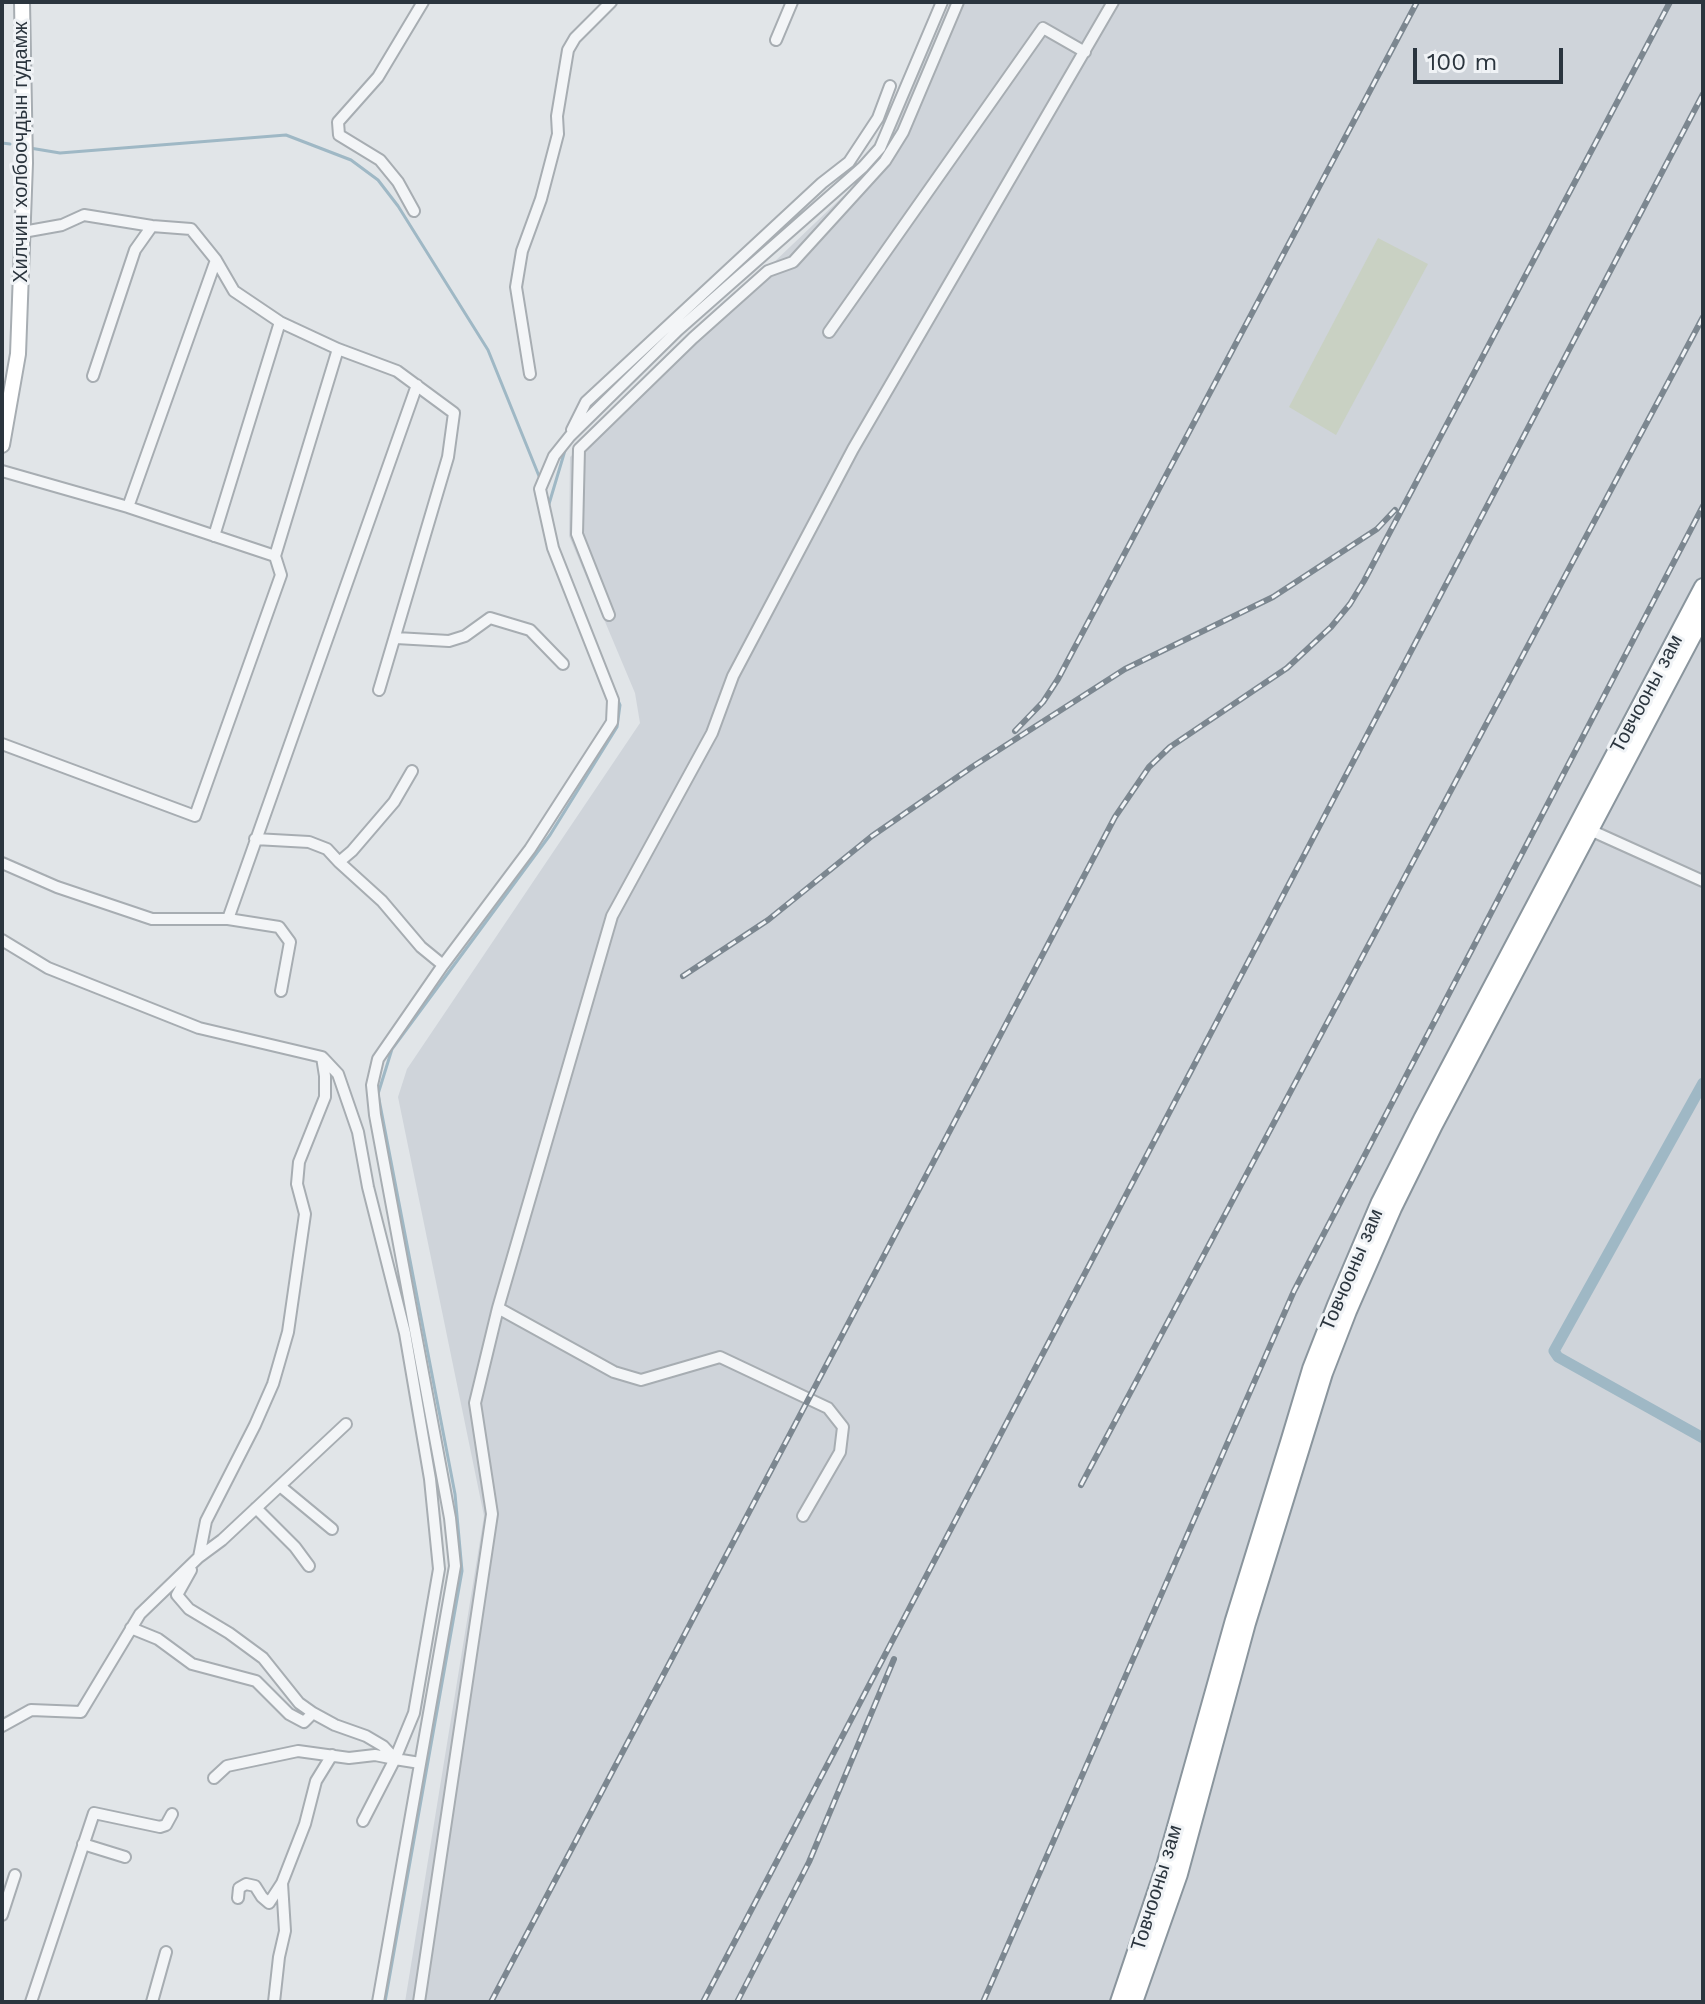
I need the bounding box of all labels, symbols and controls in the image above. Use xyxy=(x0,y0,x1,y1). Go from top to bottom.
street label: Хилчин холбоочдын гудамж xyxy=(9,21,33,283)
scale bar xyxy=(1417,32,1567,82)
text: 100 m xyxy=(1427,48,1497,76)
street label: Товчооны зам xyxy=(1606,631,1688,757)
street label: Товчооны зам xyxy=(1315,1205,1389,1335)
street label: Товчооны зам xyxy=(1126,1822,1188,1954)

